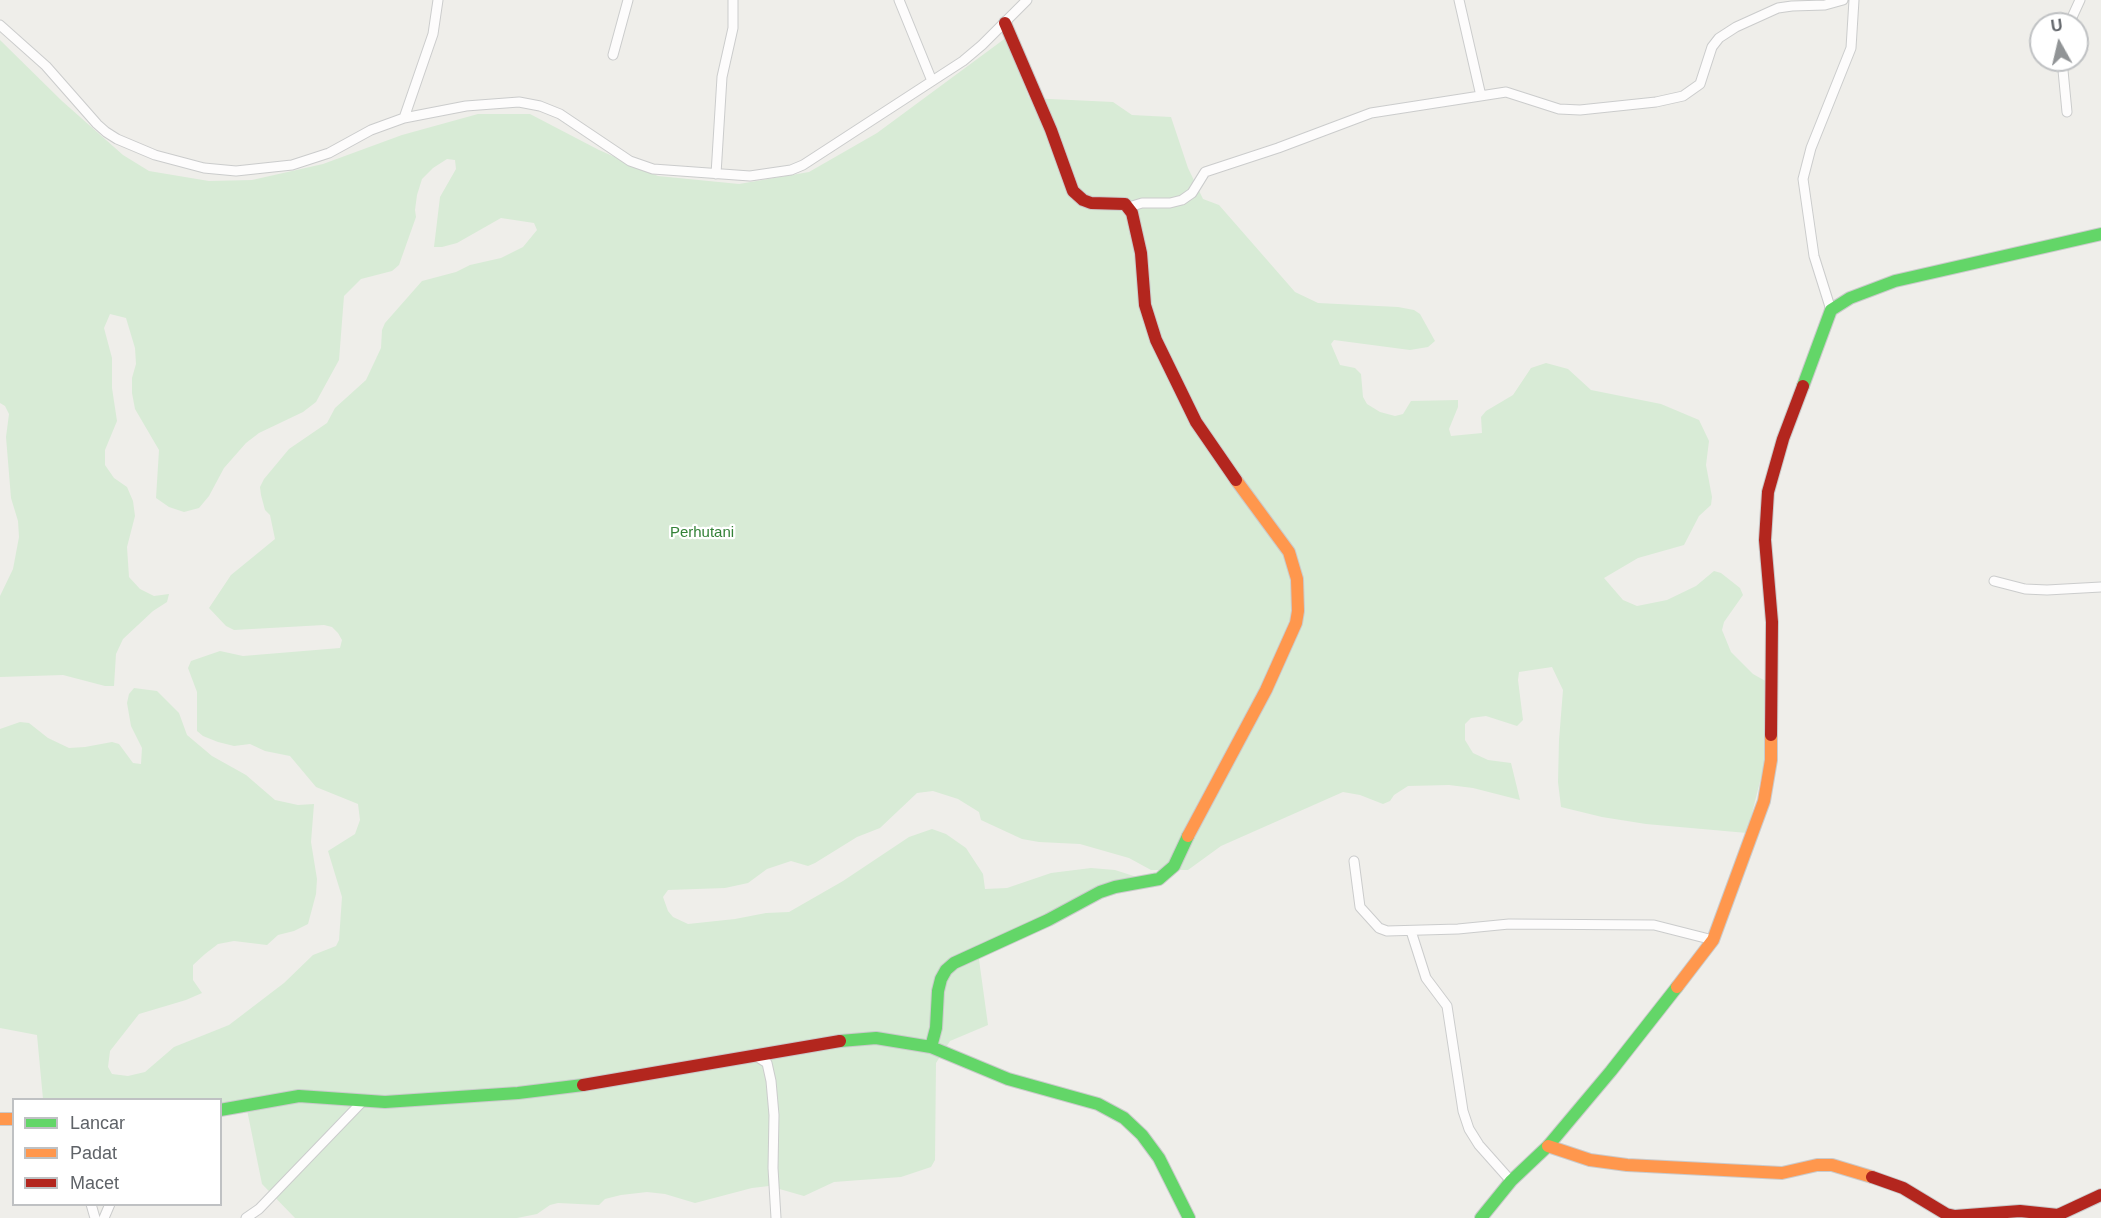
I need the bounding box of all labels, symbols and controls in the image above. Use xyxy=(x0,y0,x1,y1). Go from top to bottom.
north arrow xyxy=(2029,12,2089,72)
text: U xyxy=(2050,16,2064,35)
park label: Perhutani xyxy=(670,524,734,542)
legend xyxy=(12,1098,222,1206)
text: Lancar xyxy=(70,1113,125,1133)
text: Padat xyxy=(70,1143,117,1163)
text: Macet xyxy=(70,1173,119,1193)

